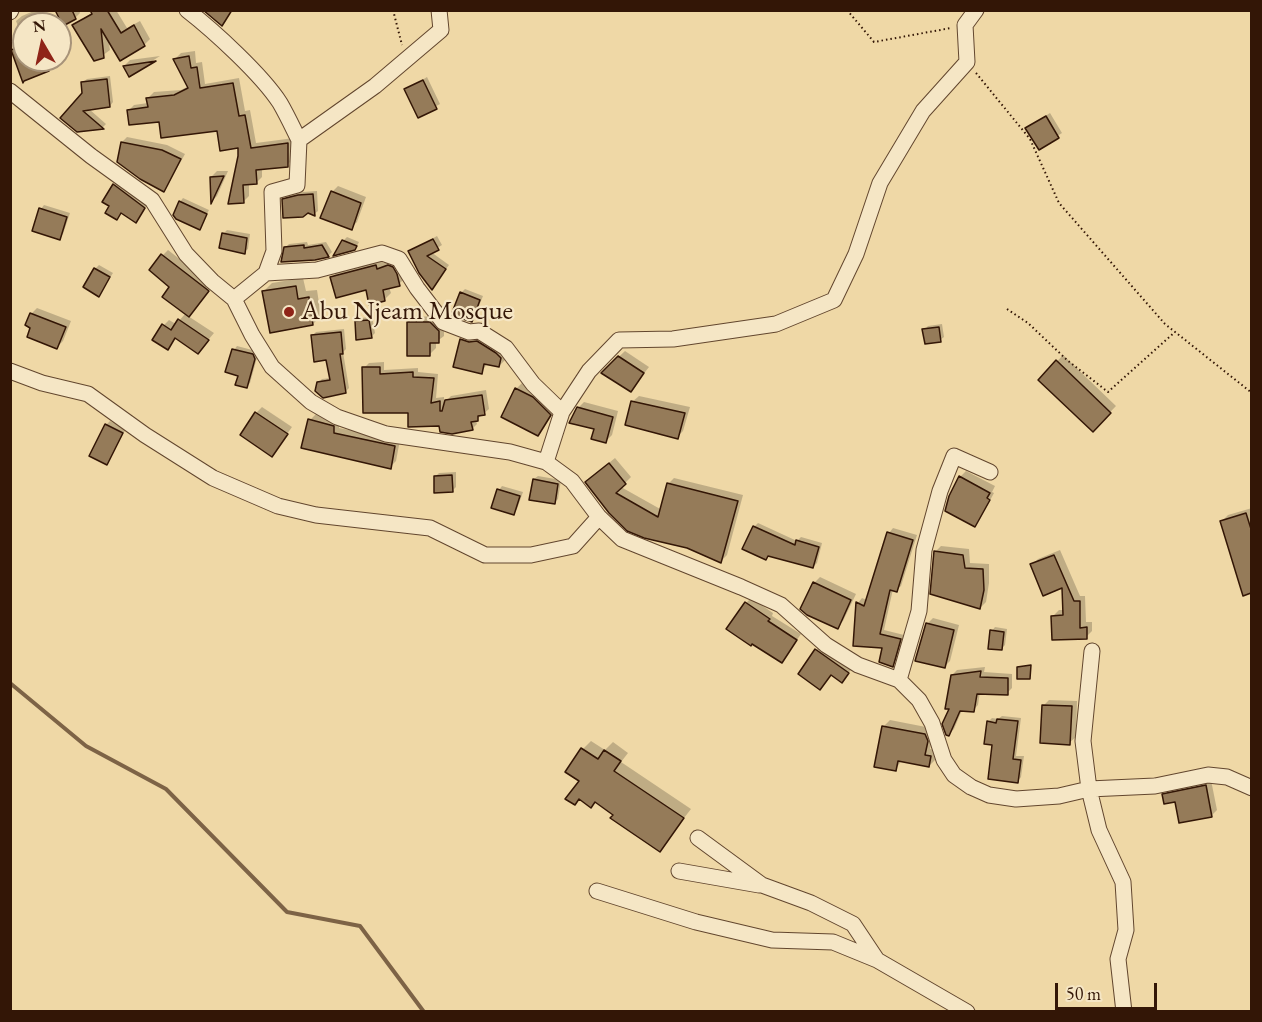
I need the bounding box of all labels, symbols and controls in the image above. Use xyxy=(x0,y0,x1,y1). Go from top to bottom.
north arrow xyxy=(12,12,72,72)
text: N xyxy=(31,14,47,37)
place label: Abu Njeam Mosque xyxy=(301,296,513,328)
marker: Abu Njeam Mosque xyxy=(282,305,296,319)
scale bar xyxy=(1058,971,1160,1009)
text: 50 m xyxy=(1066,982,1101,1005)

